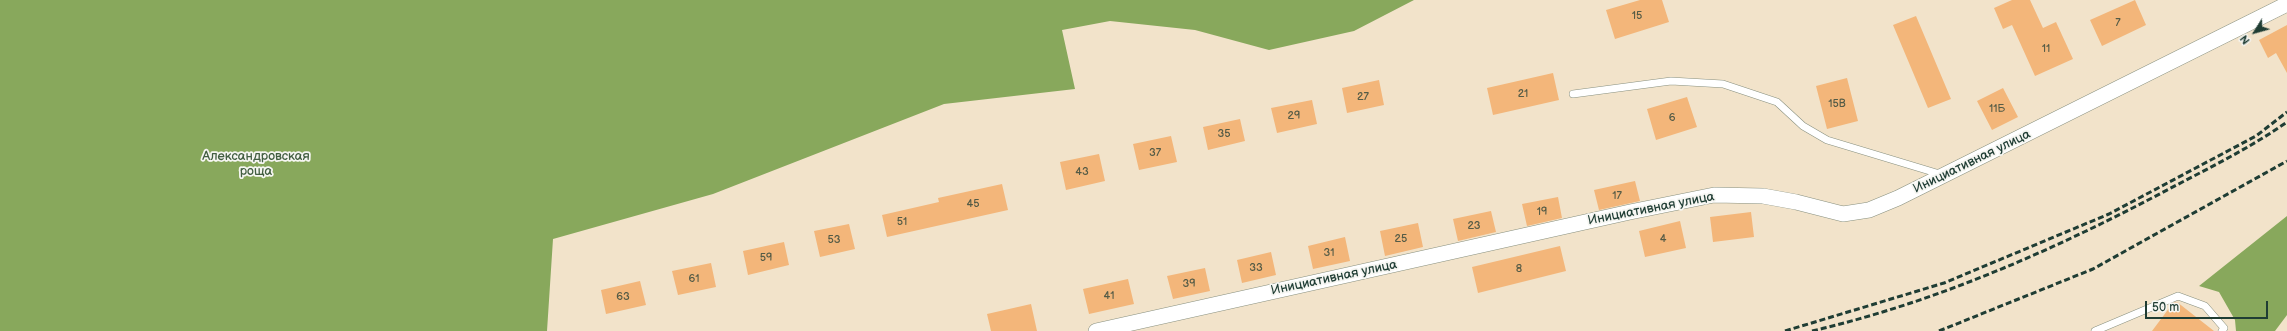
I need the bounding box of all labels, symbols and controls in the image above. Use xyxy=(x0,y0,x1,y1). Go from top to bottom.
house number: 15 xyxy=(1632,9,1642,23)
north arrow xyxy=(2235,12,2275,52)
house number: 7 xyxy=(2115,16,2121,30)
text: N xyxy=(2237,32,2253,47)
house number: 11 xyxy=(2042,42,2050,56)
house number: 21 xyxy=(1518,87,1528,101)
house number: 27 xyxy=(1357,90,1369,104)
house number: 15В xyxy=(1828,97,1846,111)
house number: 11Б xyxy=(1989,102,2005,116)
house number: 29 xyxy=(1288,109,1300,123)
house number: 6 xyxy=(1669,111,1675,125)
house number: 35 xyxy=(1217,127,1231,141)
street label: Инициативная улица xyxy=(1911,127,2033,197)
house number: 37 xyxy=(1149,146,1161,160)
park label: Александровская роща xyxy=(202,149,310,180)
house number: 43 xyxy=(1075,165,1089,179)
street label: Инициативная улица xyxy=(1586,189,1716,229)
house number: 17 xyxy=(1612,189,1622,203)
house number: 45 xyxy=(966,197,980,211)
house number: 19 xyxy=(1537,205,1547,219)
house number: 51 xyxy=(897,215,907,229)
house number: 23 xyxy=(1467,219,1481,233)
house number: 25 xyxy=(1395,232,1407,246)
house number: 4 xyxy=(1660,232,1666,246)
house number: 53 xyxy=(827,233,841,247)
house number: 31 xyxy=(1323,246,1335,260)
house number: 59 xyxy=(760,251,772,265)
street label: Инициативная улица xyxy=(1269,257,1399,299)
house number: 33 xyxy=(1249,261,1263,275)
house number: 8 xyxy=(1516,262,1522,276)
house number: 61 xyxy=(689,272,699,286)
house number: 39 xyxy=(1182,277,1196,291)
house number: 41 xyxy=(1104,289,1114,303)
house number: 63 xyxy=(616,290,630,304)
scale bar xyxy=(2147,293,2270,319)
text: 50 m xyxy=(2152,300,2179,315)

